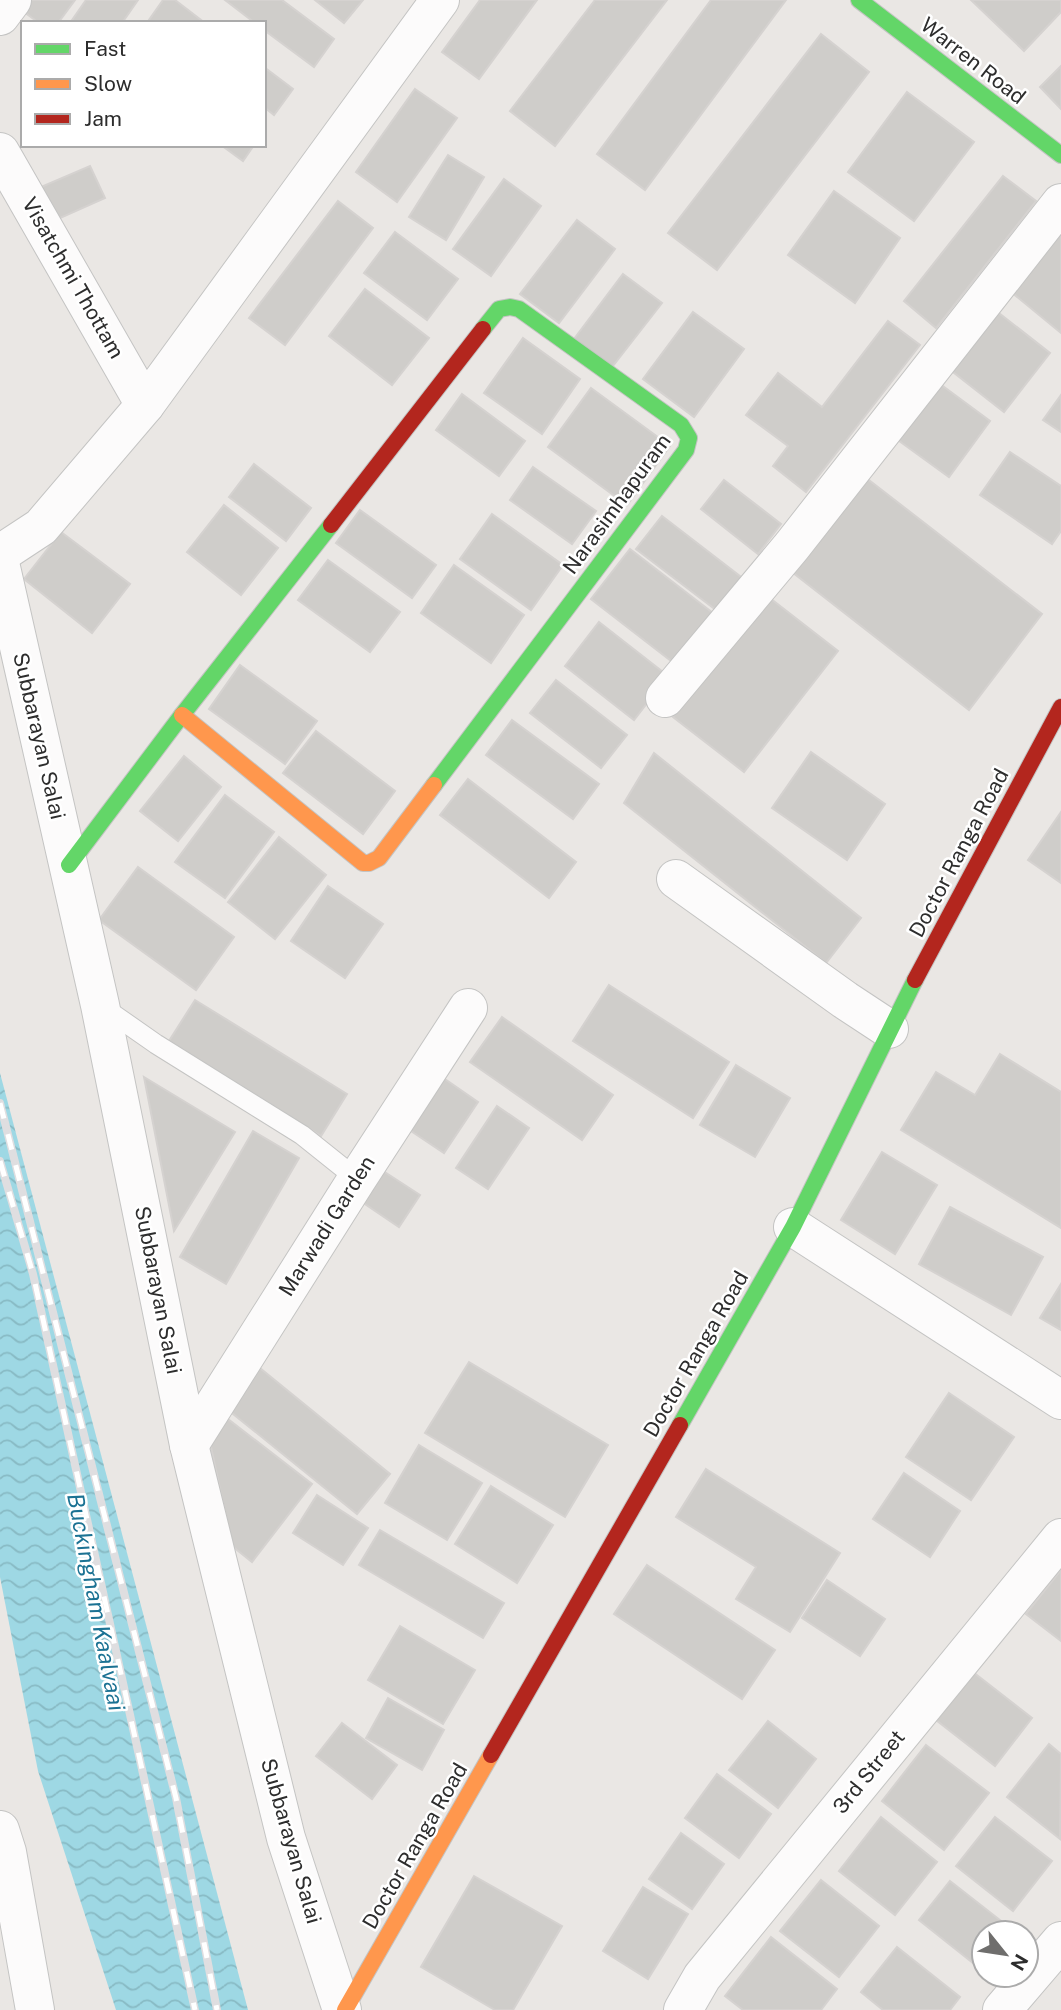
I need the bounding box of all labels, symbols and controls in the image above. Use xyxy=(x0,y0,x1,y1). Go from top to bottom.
street label: Warren Road xyxy=(916,12,1031,109)
legend xyxy=(21,21,266,147)
text: Fast xyxy=(84,36,126,61)
text: Slow xyxy=(84,71,132,96)
text: Jam xyxy=(84,106,122,131)
street label: Visatchmi Thottam xyxy=(17,193,130,363)
street label: Narasimhapuram xyxy=(557,429,676,579)
street label: Subbarayan Salai xyxy=(8,650,71,822)
street label: Doctor Ranga Road xyxy=(904,764,1014,941)
street label: Marwadi Garden xyxy=(273,1151,380,1301)
street label: Subbarayan Salai xyxy=(130,1204,187,1376)
street label: Doctor Ranga Road xyxy=(638,1266,753,1441)
water label: Buckingham Kaalvaai xyxy=(62,1491,131,1713)
street label: 3rd Street xyxy=(827,1725,910,1819)
street label: Subbarayan Salai xyxy=(256,1755,327,1926)
street label: Doctor Ranga Road xyxy=(357,1758,472,1933)
north arrow xyxy=(970,1919,1040,1989)
text: N xyxy=(1006,1951,1033,1974)

